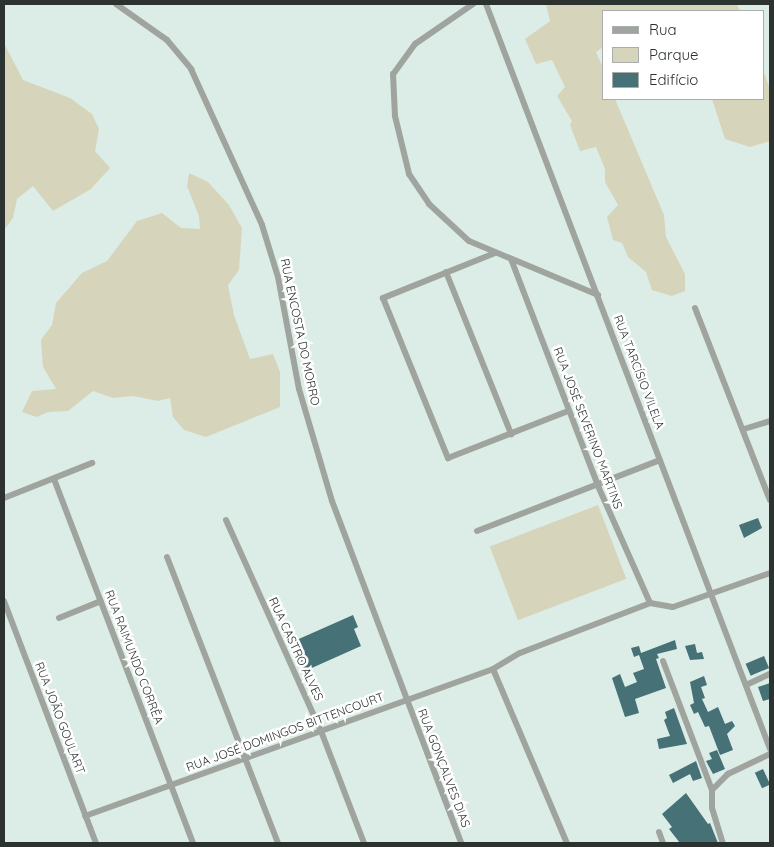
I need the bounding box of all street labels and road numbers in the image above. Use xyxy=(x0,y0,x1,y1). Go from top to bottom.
street label: RUA ENCOSTA DO MORRO xyxy=(277,257,323,407)
street label: RUA TARCÍSIO VILELA xyxy=(611,313,667,431)
street label: RUA JOSÉ SEVERINO MARTINS xyxy=(550,345,626,511)
street label: RUA RAIMUNDO CORRÊA xyxy=(102,588,166,726)
street label: RUA CASTRO ALVES xyxy=(266,595,326,703)
street label: RUA JOÃO GOULART xyxy=(32,660,88,776)
street label: RUA JOSÉ DOMINGOS BITTENCOURT xyxy=(184,689,386,775)
street label: RUA GONÇALVES DIAS xyxy=(415,707,473,829)

